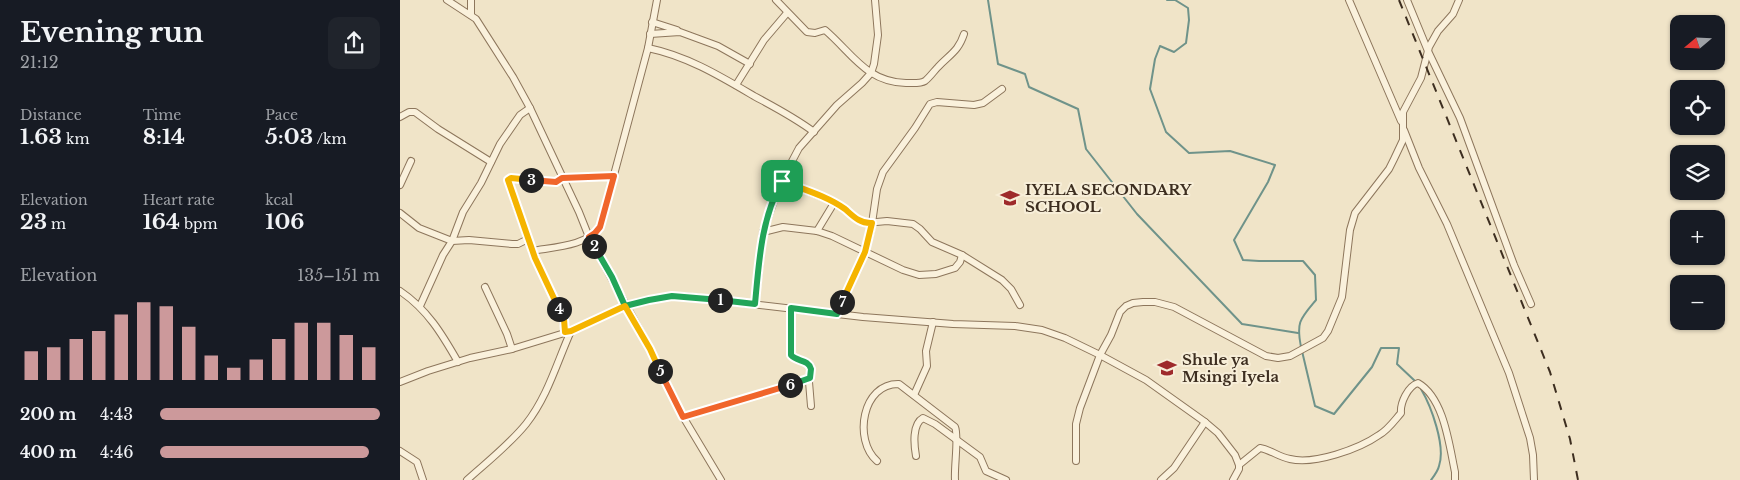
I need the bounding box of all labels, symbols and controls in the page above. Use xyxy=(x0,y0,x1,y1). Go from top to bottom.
text: Evening run xyxy=(20,15,204,50)
north arrow xyxy=(1670,15,1725,70)
map controls xyxy=(1670,15,1725,330)
button: share xyxy=(328,17,380,69)
text: 21:12 xyxy=(20,52,59,72)
button: locate xyxy=(1670,80,1725,135)
text: Distance xyxy=(20,106,82,124)
text: Time xyxy=(143,106,181,124)
text: Pace xyxy=(265,106,298,124)
text: 1.63 xyxy=(20,124,62,150)
text: 8:14 xyxy=(143,124,185,150)
text: 5:03 xyxy=(265,124,313,150)
text: km xyxy=(62,130,90,148)
text: /km xyxy=(313,130,347,148)
button: layers xyxy=(1670,145,1725,200)
pin xyxy=(761,160,803,202)
icon: arrive xyxy=(768,167,796,195)
pin: 3 xyxy=(518,168,544,192)
text: 3 xyxy=(527,171,536,189)
place label: IYELA SECONDARY SCHOOL xyxy=(1025,180,1192,216)
school or university icon: IYELA SECONDARY SCHOOL xyxy=(999,187,1021,209)
text: Elevation xyxy=(20,191,88,209)
text: Heart rate xyxy=(143,191,215,209)
text: kcal xyxy=(265,191,293,209)
text: 23 xyxy=(20,209,47,235)
text: 164 xyxy=(143,209,180,235)
text: 106 xyxy=(265,209,305,235)
button: + xyxy=(1670,210,1725,265)
text: m xyxy=(47,215,66,233)
text: bpm xyxy=(180,215,218,233)
pin: 2 xyxy=(582,234,606,258)
text: 2 xyxy=(590,237,599,255)
text: Elevation xyxy=(20,265,97,285)
text: 135–151 m xyxy=(297,265,380,285)
button: − xyxy=(1670,275,1725,330)
pin: 1 xyxy=(708,288,732,312)
pin: 7 xyxy=(830,290,854,314)
text: 1 xyxy=(717,291,724,309)
text: 7 xyxy=(839,293,846,311)
pin: 4 xyxy=(546,296,572,322)
text: 4 xyxy=(555,300,564,318)
place label: Shule ya Msingi Iyela xyxy=(1182,350,1279,386)
school or university icon: Shule ya Msingi Iyela xyxy=(1156,357,1178,379)
pin: 5 xyxy=(648,358,672,384)
text: 5 xyxy=(656,362,665,380)
pin: 6 xyxy=(778,372,802,398)
text: 6 xyxy=(786,376,795,394)
text: 200 m xyxy=(20,404,77,424)
text: 4:43 xyxy=(100,404,133,424)
text: 400 m xyxy=(20,442,77,462)
text: 4:46 xyxy=(100,442,134,462)

